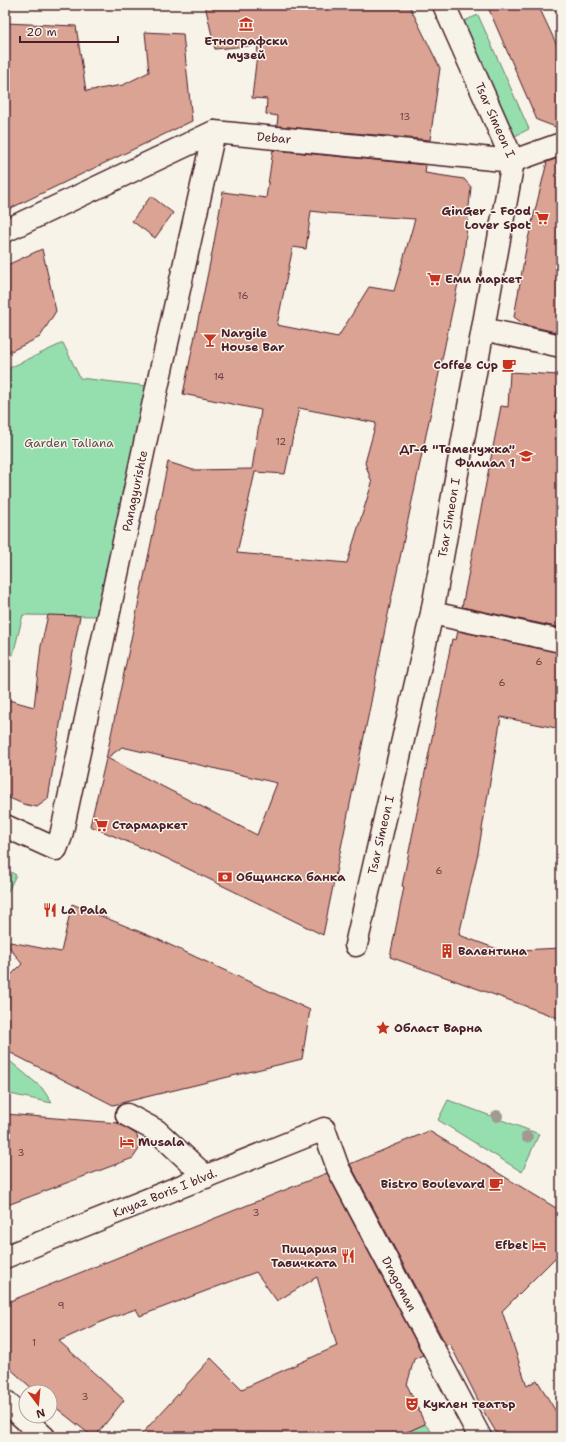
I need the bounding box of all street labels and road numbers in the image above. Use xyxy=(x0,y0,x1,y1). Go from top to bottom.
street label: Tsar Simeon I xyxy=(471,80,519,161)
street label: Debar xyxy=(256,129,292,147)
street label: Panagyurishte xyxy=(119,449,151,533)
street label: Tsar Simeon I xyxy=(434,476,464,559)
street label: Tsar Simeon I xyxy=(364,793,398,876)
street label: Knyaz Boris I blvd. xyxy=(111,1165,219,1221)
street label: Dragoman xyxy=(378,1254,420,1314)

